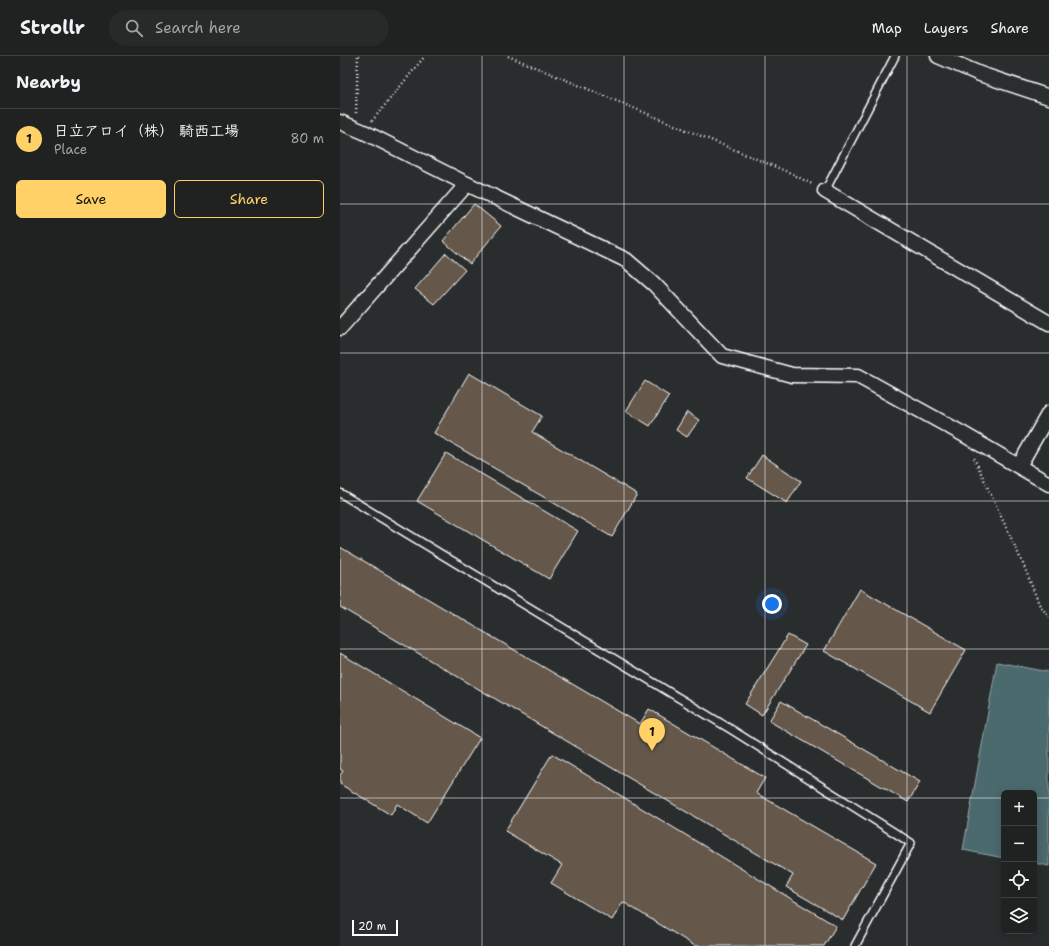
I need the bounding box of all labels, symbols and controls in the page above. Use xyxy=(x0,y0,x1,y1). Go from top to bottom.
search box xyxy=(109,10,389,46)
text: Strollr xyxy=(20,15,85,40)
icon: search xyxy=(123,17,145,39)
text: Search here xyxy=(155,18,241,38)
text: Map xyxy=(872,19,902,37)
text: Layers xyxy=(924,19,968,37)
text: Share xyxy=(990,19,1029,37)
text: Nearby xyxy=(16,71,81,93)
text: 日立アロイ（株） 騎西工場 xyxy=(54,121,239,141)
text: 1 xyxy=(26,130,32,147)
text: 80 m xyxy=(290,130,324,147)
text: Place xyxy=(54,141,87,158)
button: Save xyxy=(16,180,166,218)
button: Share xyxy=(174,180,324,218)
your location xyxy=(762,594,782,614)
pin: 1 xyxy=(639,718,665,751)
map controls xyxy=(1001,790,1037,934)
button: + xyxy=(1001,790,1037,826)
button: − xyxy=(1001,826,1037,862)
button: locate xyxy=(1001,862,1037,898)
button: layers xyxy=(1001,898,1037,934)
scale bar xyxy=(352,918,398,937)
text: 20 m xyxy=(358,919,386,934)

